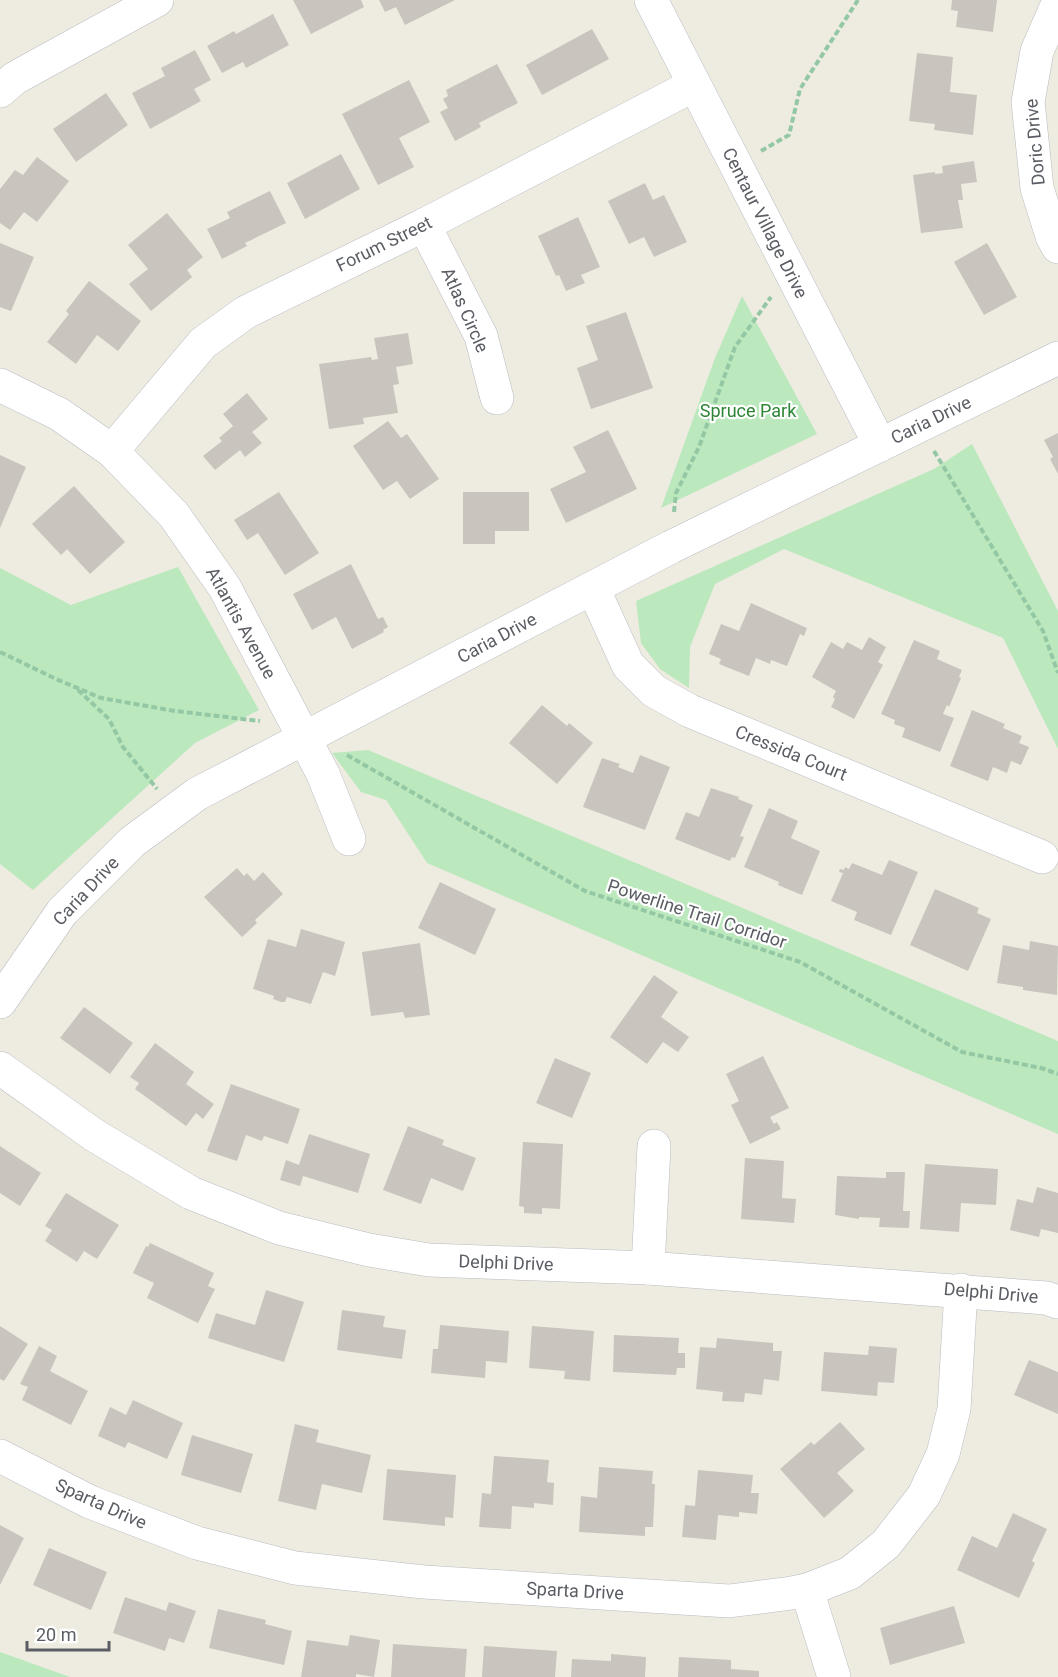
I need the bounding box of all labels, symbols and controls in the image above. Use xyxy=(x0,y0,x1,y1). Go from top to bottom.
street label: Doric Drive xyxy=(1020,98,1049,186)
street label: Centaur Village Drive xyxy=(718,144,813,302)
street label: Forum Street xyxy=(333,211,435,276)
street label: Atlas Circle xyxy=(437,264,494,356)
street label: Caria Drive xyxy=(887,391,974,448)
park label: Spruce Park xyxy=(700,400,797,421)
street label: Atlantis Avenue xyxy=(202,563,281,682)
street label: Caria Drive xyxy=(454,608,540,667)
street label: Cressida Court xyxy=(732,721,850,785)
street label: Caria Drive xyxy=(48,852,123,930)
street label: Powerline Trail Corridor xyxy=(605,875,789,952)
street label: Delphi Drive xyxy=(458,1250,554,1275)
street label: Delphi Drive xyxy=(943,1278,1039,1307)
street label: Sparta Drive xyxy=(52,1474,150,1533)
street label: Sparta Drive xyxy=(526,1577,624,1604)
scale bar xyxy=(27,1614,110,1652)
text: 20 m xyxy=(36,1624,76,1645)

